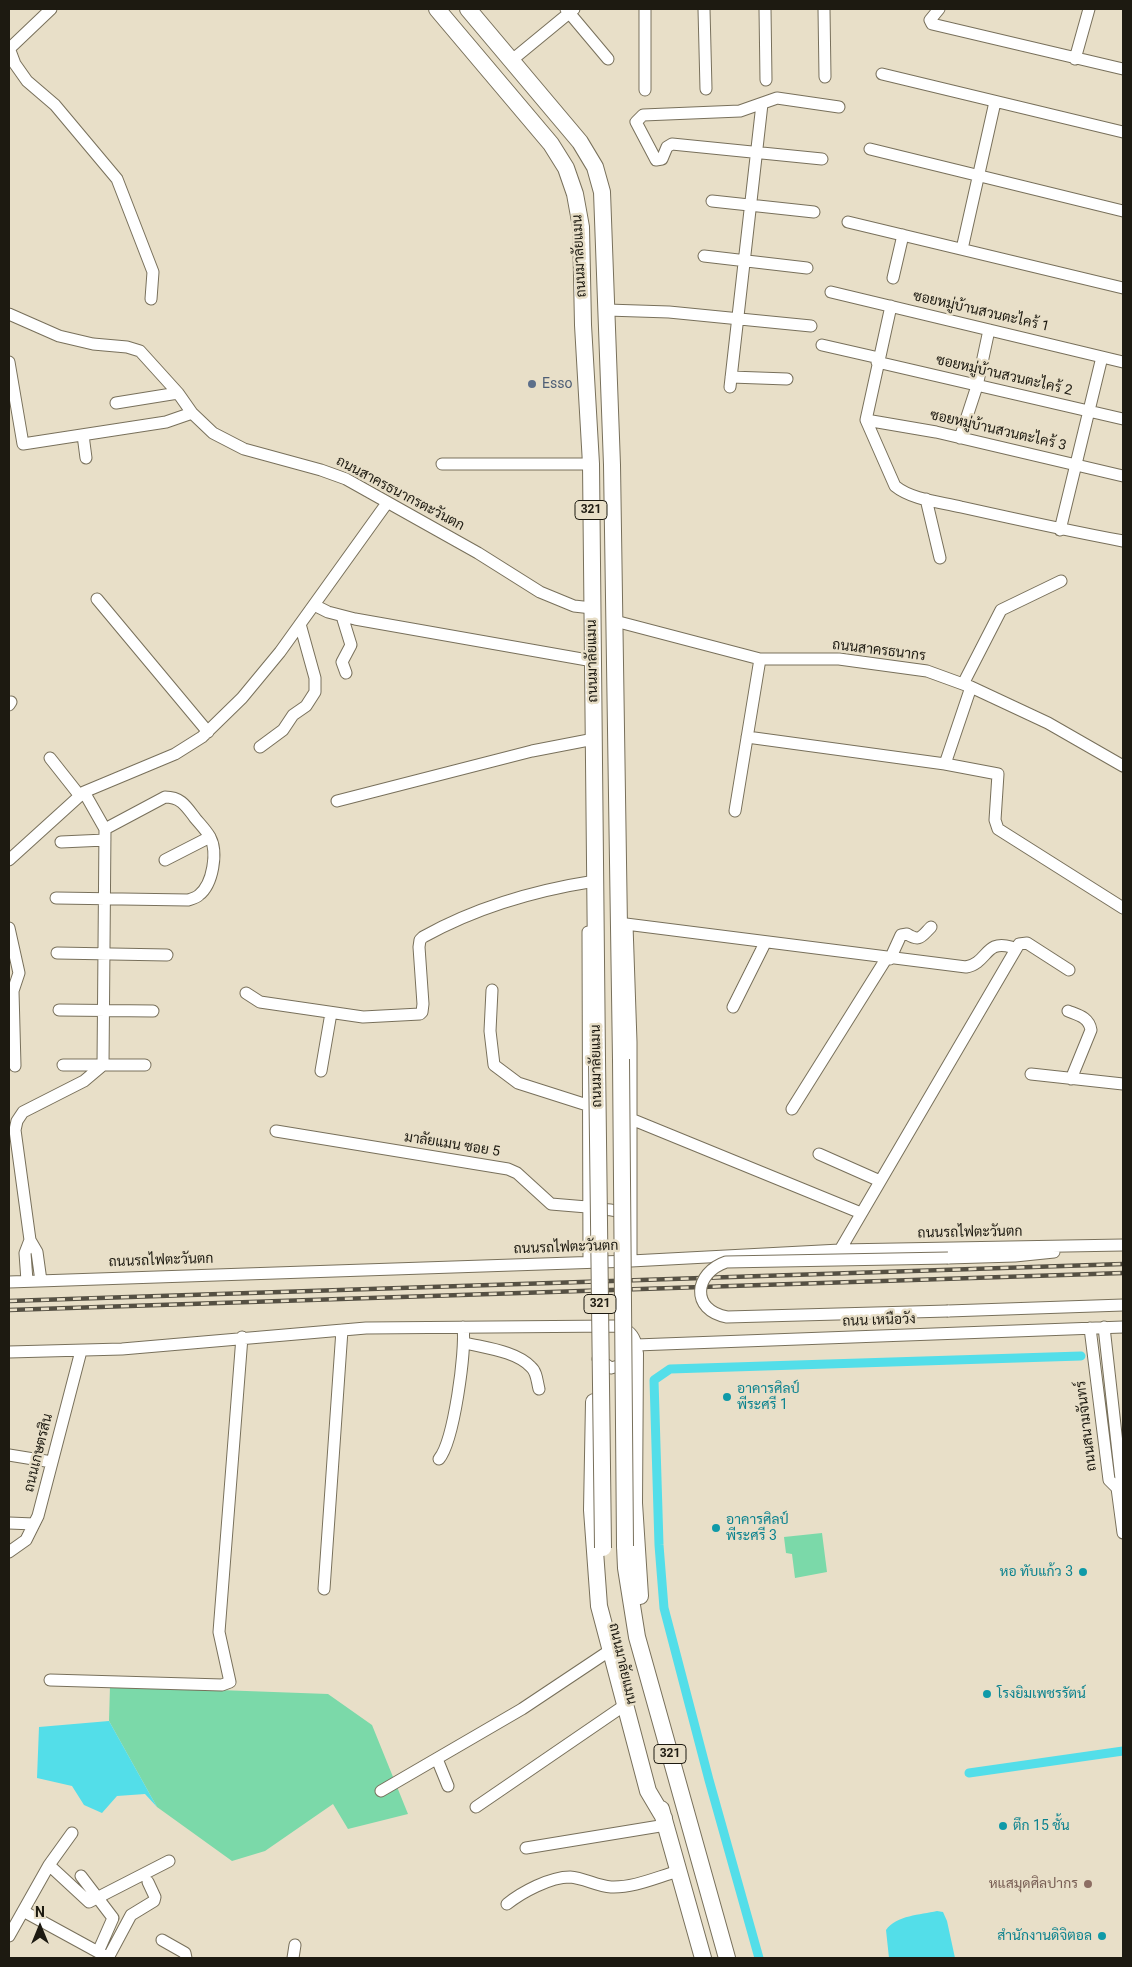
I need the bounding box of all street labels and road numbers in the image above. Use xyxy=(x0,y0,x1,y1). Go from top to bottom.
street label: ถนนมาลัยแมน xyxy=(569,214,591,298)
street label: ซอยหมู่บ้านสวนตะไคร้ 1 xyxy=(911,288,1051,336)
street label: ซอยหมู่บ้านสวนตะไคร้ 2 xyxy=(934,352,1074,400)
street label: ซอยหมู่บ้านสวนตะไคร้ 3 xyxy=(928,407,1068,455)
street label: ถนนสาครธนากรตะวันตก xyxy=(333,453,467,535)
road number: 321 xyxy=(575,500,607,520)
street label: ถนนมาลัยแมน xyxy=(584,619,602,703)
street label: ถนนสาครธนากร xyxy=(831,637,927,665)
street label: ถนนมาลัยแมน xyxy=(588,1024,606,1108)
street label: มาลัยแมน ซอย 5 xyxy=(403,1129,501,1161)
street label: ถนนรถไฟตะวันตก xyxy=(917,1224,1023,1242)
street label: ถนนรถไฟตะวันตก xyxy=(513,1238,619,1258)
street label: ถนนรถไฟตะวันตก xyxy=(108,1251,214,1271)
road number: 321 xyxy=(584,1295,616,1314)
street label: ถนน เหนือวัง xyxy=(842,1311,916,1331)
street label: ถนนสนามจันทร์ xyxy=(1073,1380,1101,1472)
street label: ถนนเกษตรสิน xyxy=(21,1412,57,1494)
street label: ถนนมาลัยแมน xyxy=(604,1622,640,1706)
road number: 321 xyxy=(654,1745,686,1764)

